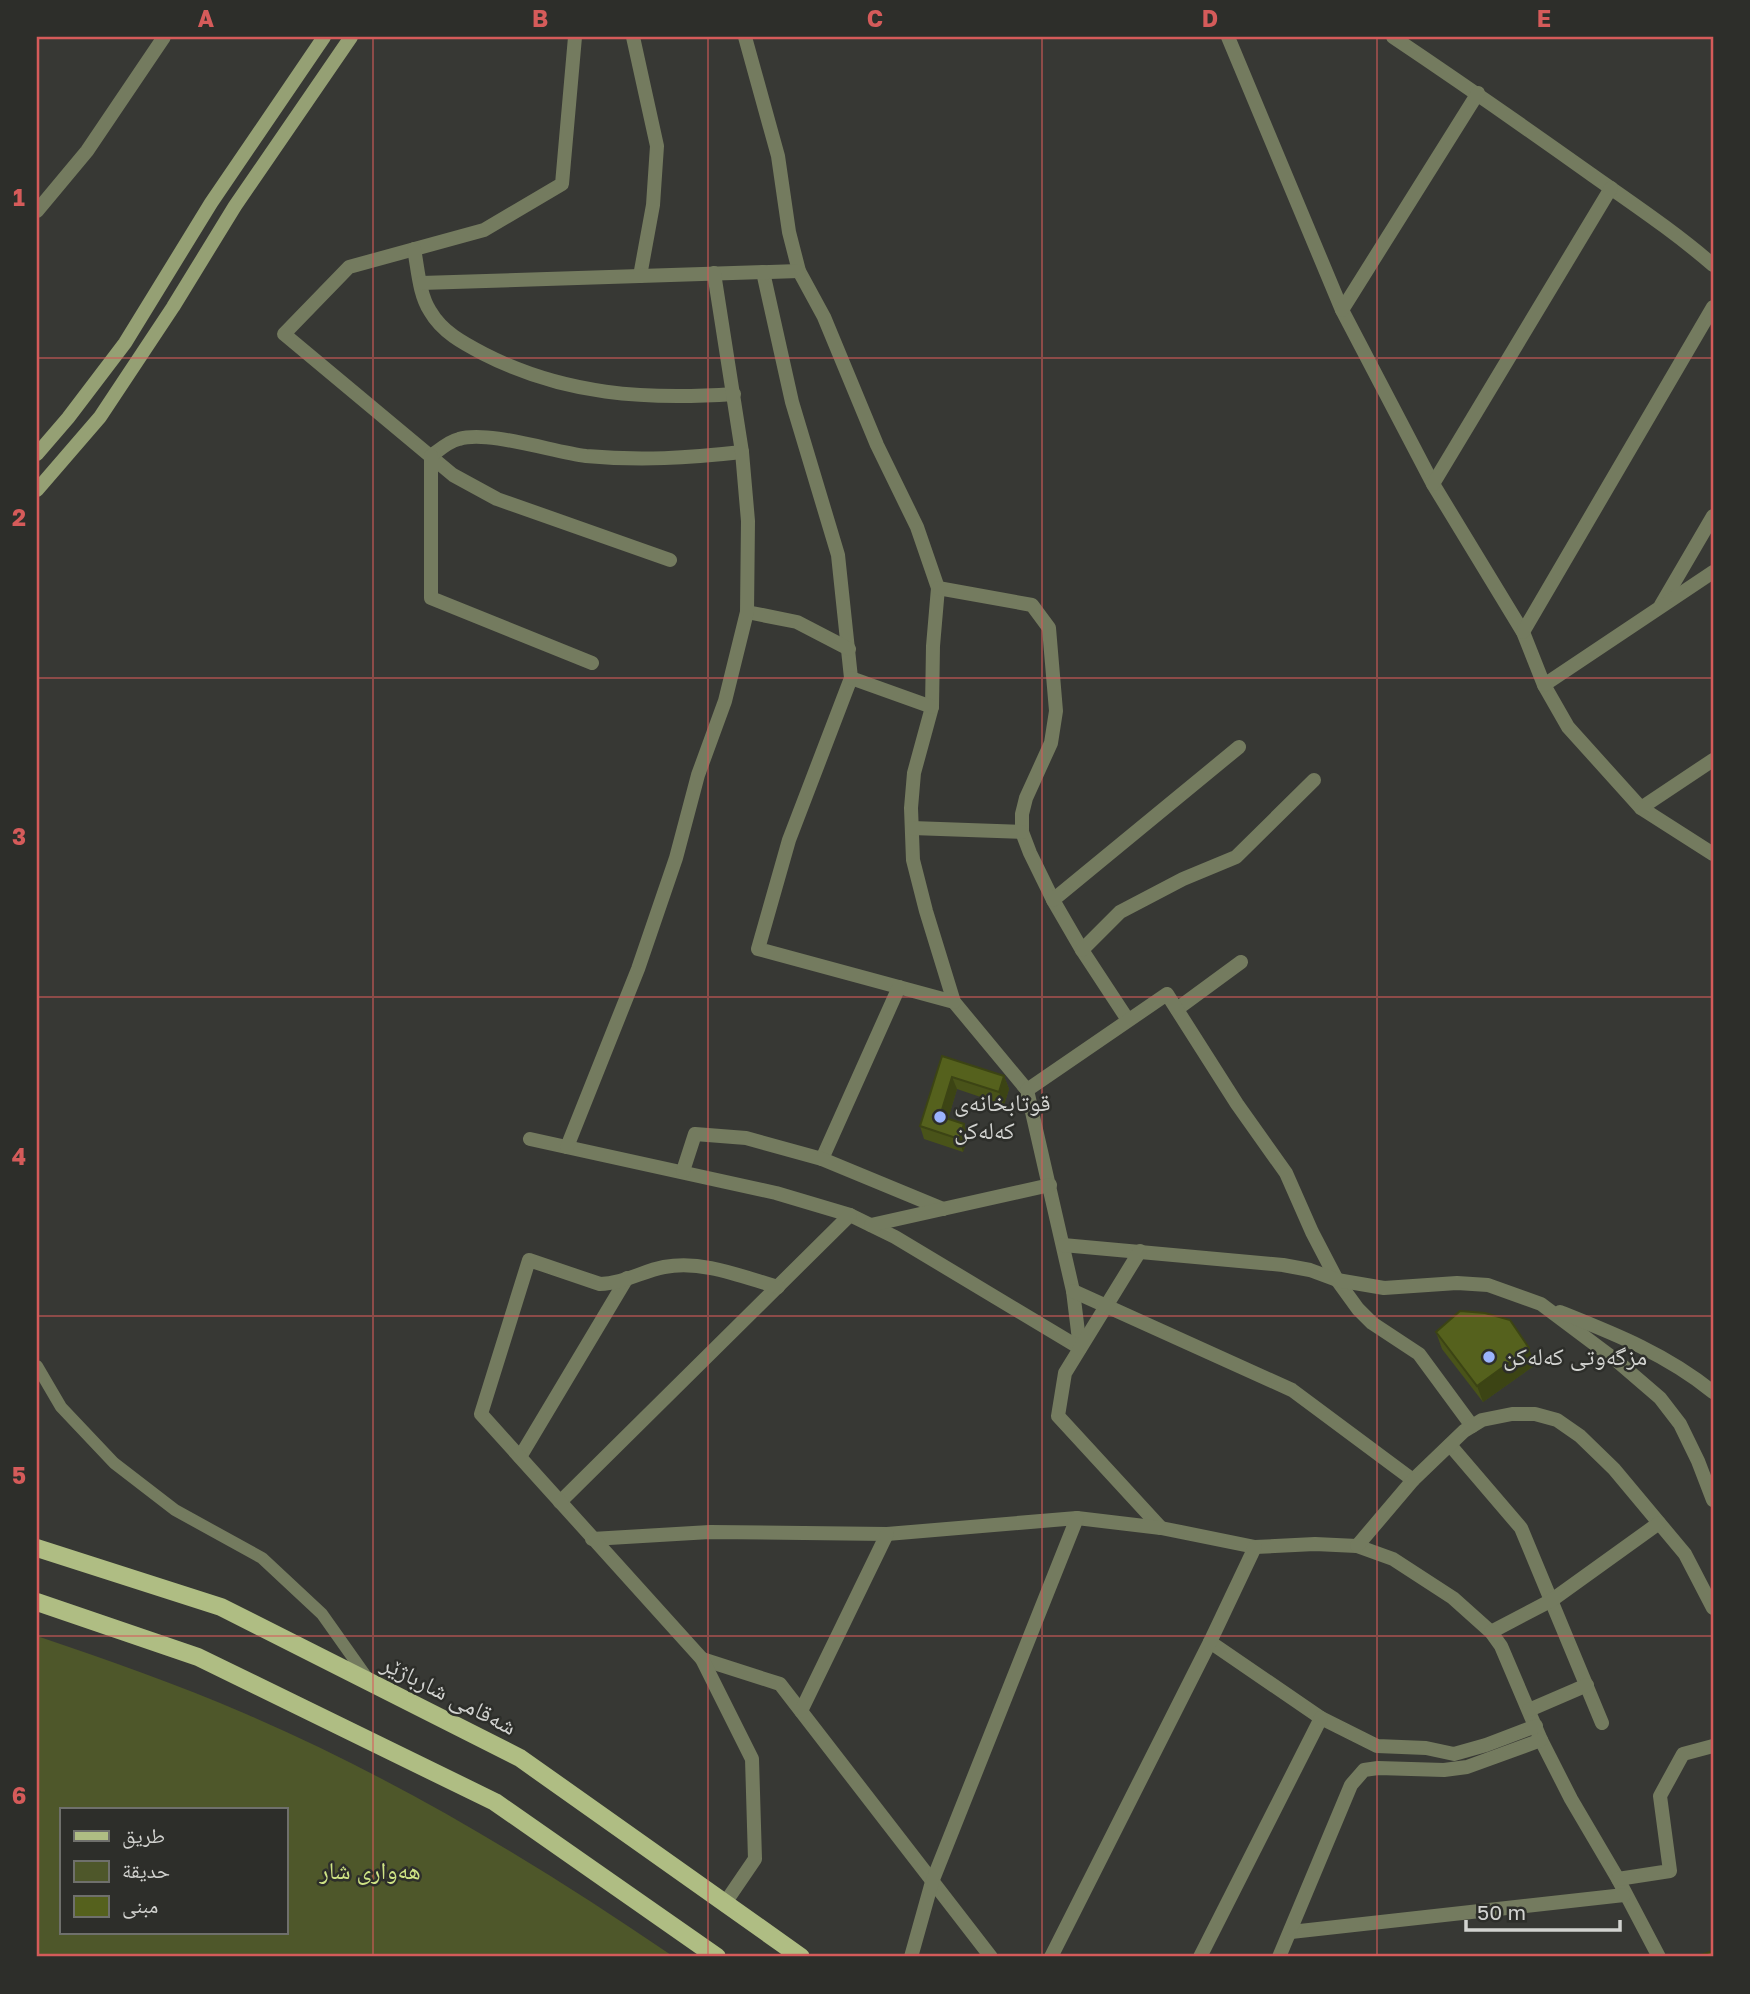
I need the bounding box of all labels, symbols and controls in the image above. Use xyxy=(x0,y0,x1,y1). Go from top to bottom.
text: A xyxy=(198,4,215,32)
text: B xyxy=(532,4,548,32)
text: C xyxy=(867,4,883,32)
text: D xyxy=(1202,4,1218,32)
text: E xyxy=(1537,4,1551,32)
text: 1 xyxy=(13,183,25,211)
text: 2 xyxy=(12,503,26,531)
text: 3 xyxy=(12,822,26,850)
place label: قوتابخانەی کەلەکن xyxy=(954,1087,1051,1145)
marker: قوتابخانەی کەلەکن xyxy=(932,1109,948,1125)
text: 4 xyxy=(12,1142,26,1170)
place label: مزگەوتی کەلەکن xyxy=(1503,1341,1647,1371)
marker: مزگەوتی کەلەکن xyxy=(1481,1349,1497,1365)
text: 5 xyxy=(12,1461,26,1489)
street label: شەقامی شارباژێر xyxy=(376,1647,522,1741)
text: 6 xyxy=(12,1781,26,1809)
legend xyxy=(60,1808,287,1934)
text: طريق xyxy=(122,1822,165,1849)
park label: هەواری شار xyxy=(318,1855,421,1885)
text: حديقة xyxy=(122,1857,170,1883)
scale bar xyxy=(1466,1889,1620,1933)
text: مبنى xyxy=(122,1892,158,1919)
text: 50 m xyxy=(1477,1899,1526,1925)

